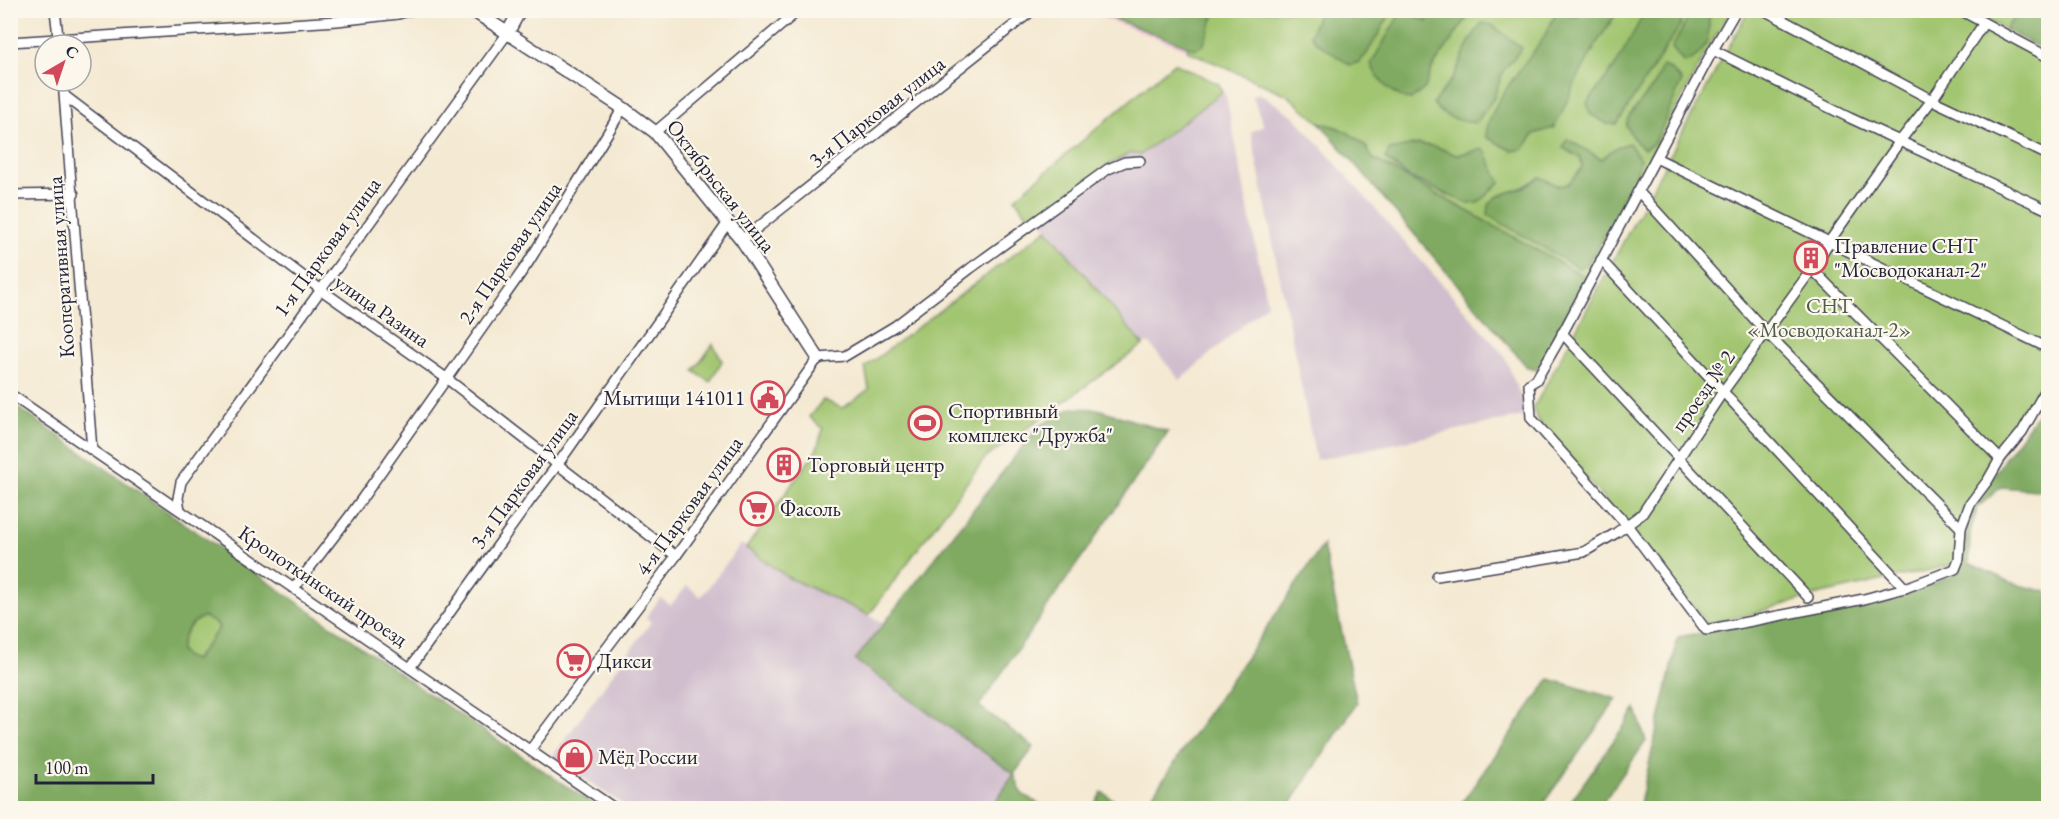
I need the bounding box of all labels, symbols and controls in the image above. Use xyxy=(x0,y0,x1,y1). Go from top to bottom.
north arrow xyxy=(33,33,93,93)
text: С xyxy=(61,40,83,63)
street label: 3-я Парковая улица xyxy=(803,49,951,173)
street label: Октябрьская улица xyxy=(661,114,782,258)
street label: 1-я Парковая улица xyxy=(267,171,387,322)
street label: Кооперативная улица xyxy=(41,174,80,359)
street label: 2-я Парковая улица xyxy=(452,176,568,329)
place label: Правление СНТ "Мосводоканал-2" xyxy=(1834,232,1987,283)
building icon: Правление СНТ "Мосводоканал-2" xyxy=(1793,240,1829,276)
street label: улица Разина xyxy=(329,268,436,354)
park label: СНТ «Мосводоканал-2» xyxy=(1747,292,1911,343)
street label: проезд № 2 xyxy=(1665,344,1741,437)
public building icon: Мытищи 141011 xyxy=(750,380,786,416)
place label: Мытищи 141011 xyxy=(603,384,745,411)
place label: Спортивный комплекс "Дружба" xyxy=(948,397,1113,448)
street label: 3-я Парковая улица xyxy=(464,403,584,554)
sports icon: Спортивный комплекс "Дружба" xyxy=(907,405,943,441)
street label: 4-я Парковая улица xyxy=(629,430,749,581)
building icon: Торговый центр xyxy=(766,447,802,483)
place label: Торговый центр xyxy=(807,451,945,478)
supermarket icon: Фасоль xyxy=(739,491,775,527)
place label: Фасоль xyxy=(780,495,841,522)
street label: Кропоткинский проезд xyxy=(233,519,414,653)
supermarket icon: Дикси xyxy=(556,643,592,679)
place label: Дикси xyxy=(597,647,652,674)
shop icon: Мёд России xyxy=(557,739,593,775)
place label: Мёд России xyxy=(598,743,698,770)
scale bar xyxy=(36,747,153,785)
text: 100 m xyxy=(45,756,89,779)

